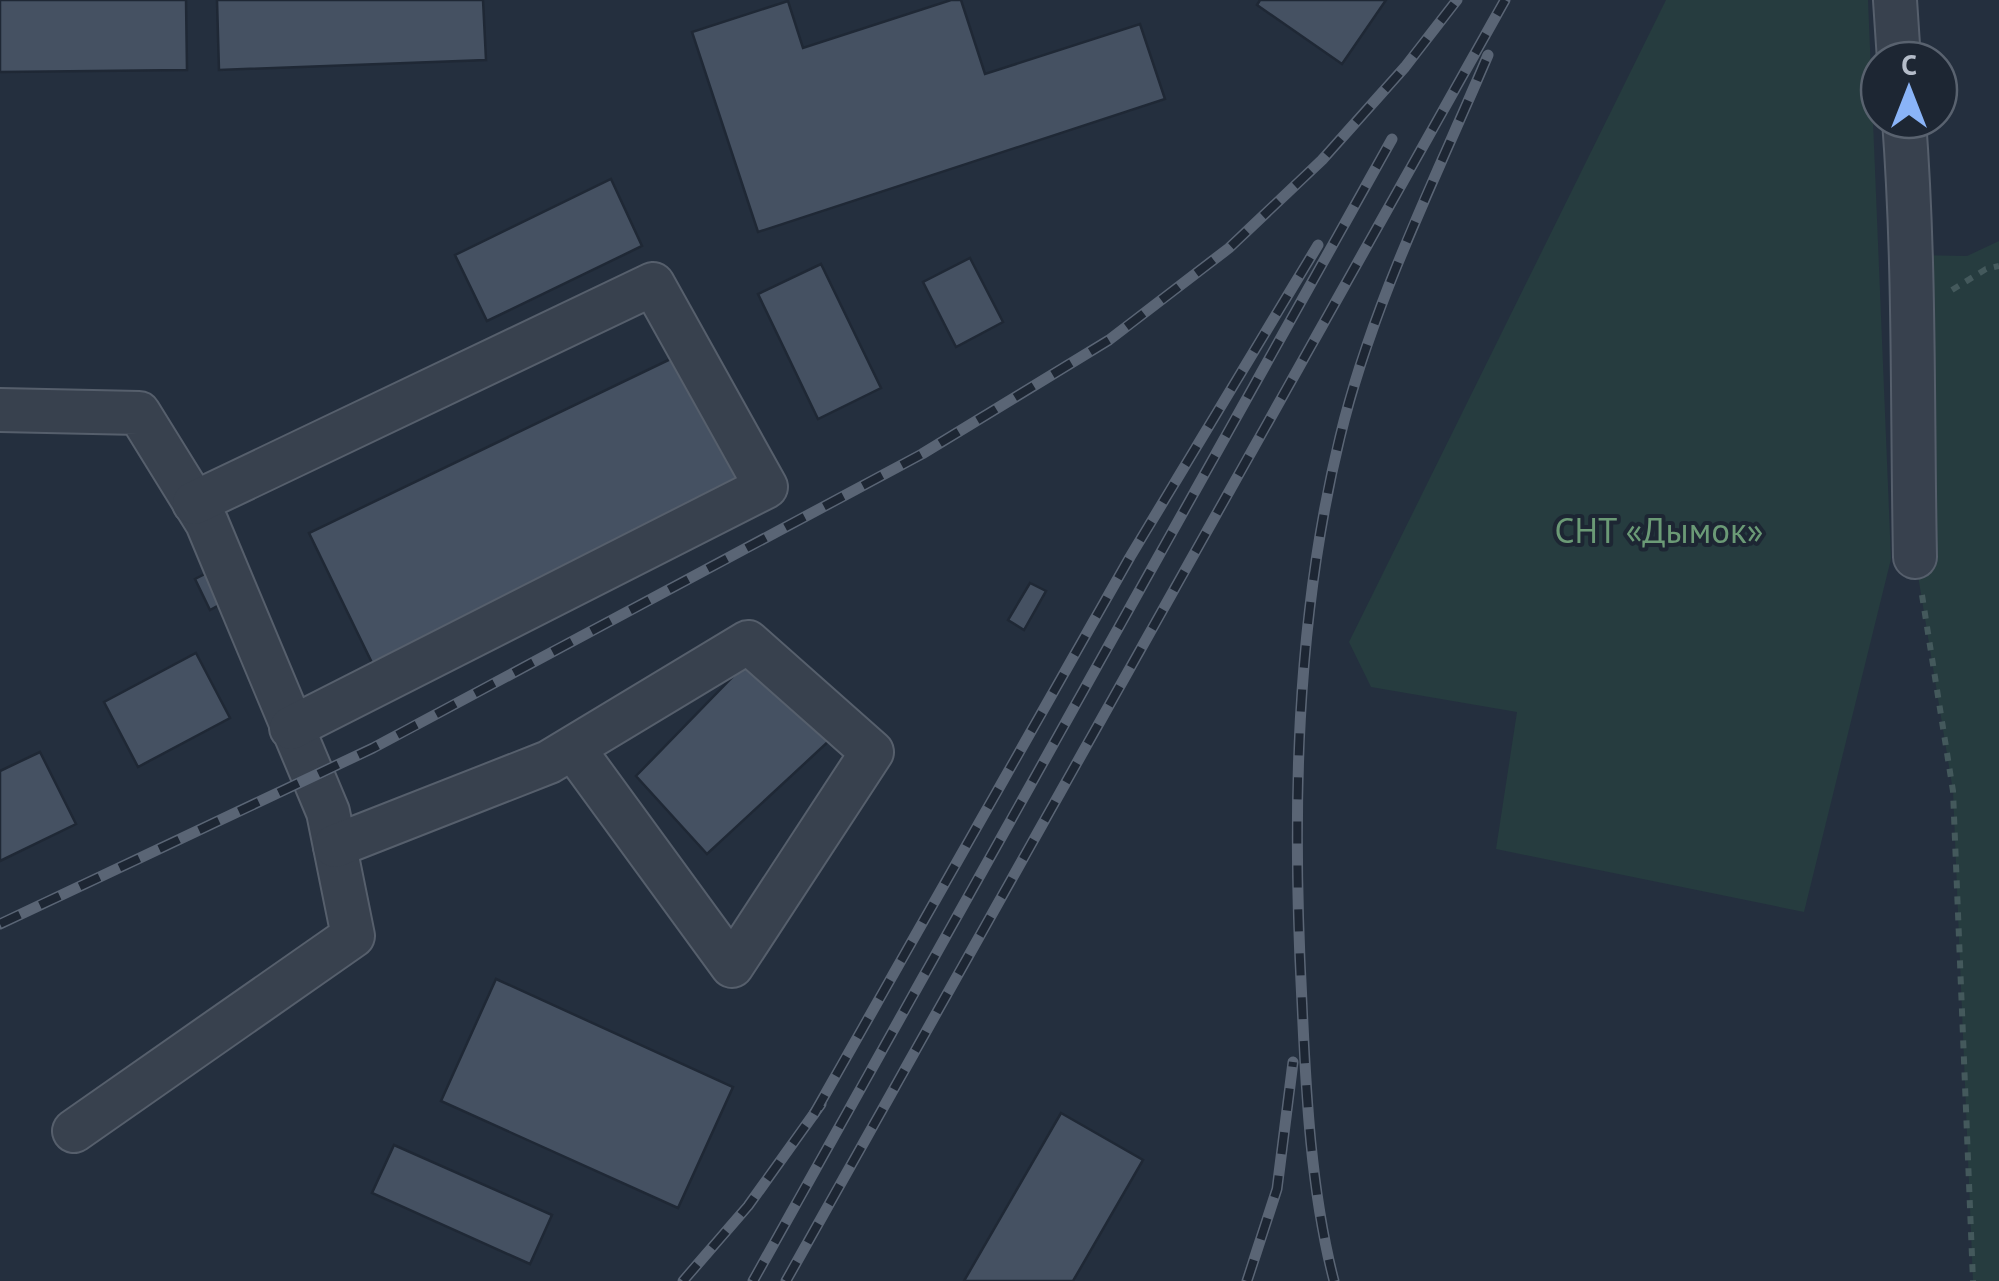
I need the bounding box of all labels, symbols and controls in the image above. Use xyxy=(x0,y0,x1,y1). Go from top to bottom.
north arrow xyxy=(1859,40,1959,140)
text: С xyxy=(1901,46,1917,83)
park label: СНТ «Дымок» xyxy=(1555,507,1763,553)

